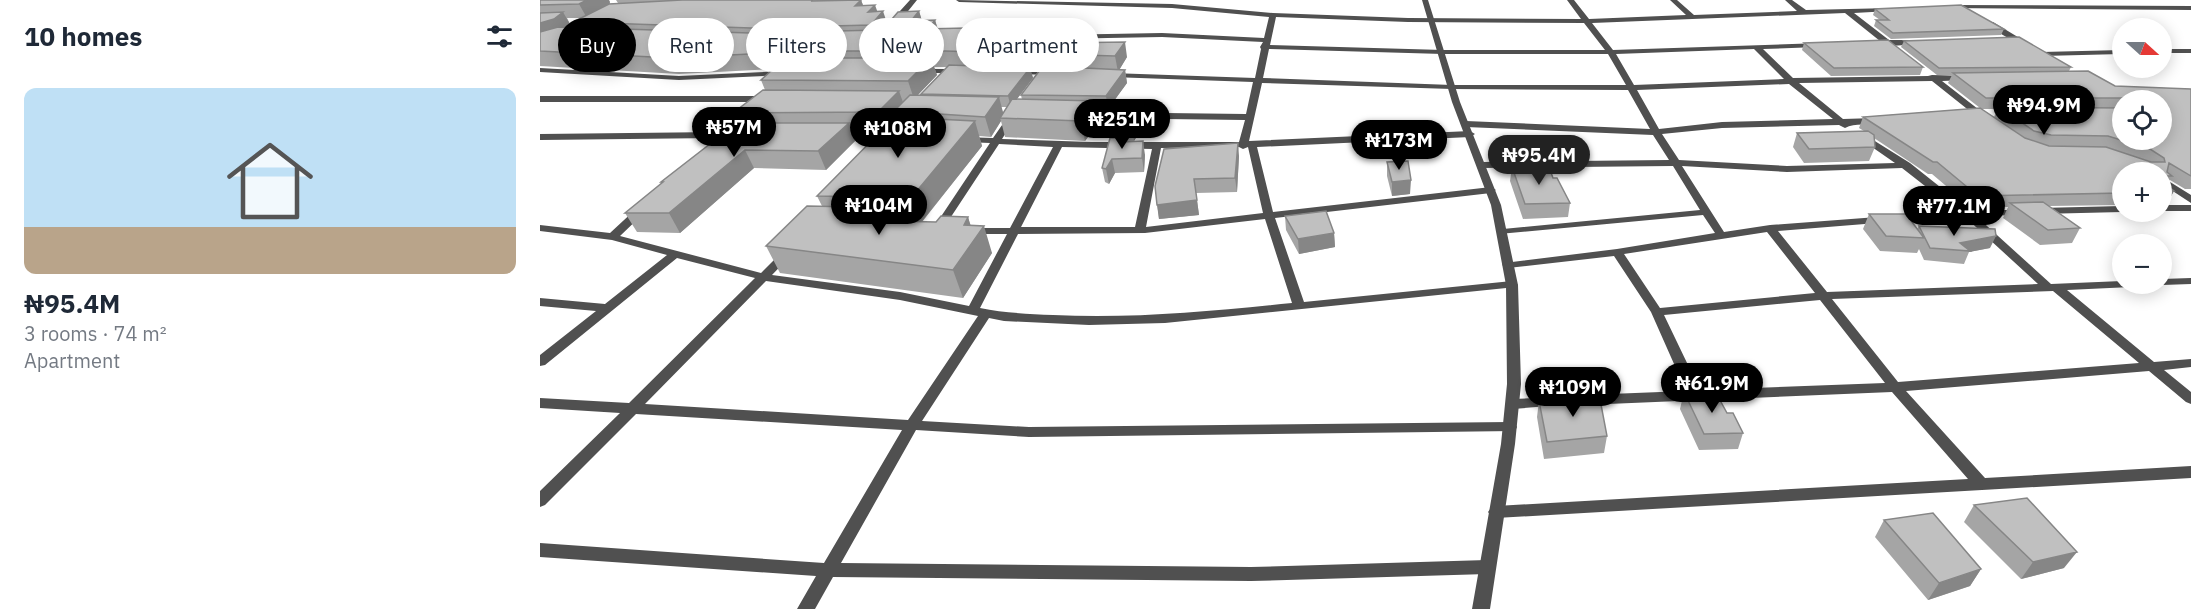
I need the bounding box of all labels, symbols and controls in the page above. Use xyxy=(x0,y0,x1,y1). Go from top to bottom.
chip: Buy xyxy=(558,18,636,72)
chip: Rent xyxy=(648,18,734,72)
chip: Filters xyxy=(746,18,847,72)
chip: New xyxy=(859,18,944,72)
chip: Apartment xyxy=(956,18,1099,72)
north arrow xyxy=(2112,18,2172,78)
map controls xyxy=(2112,18,2172,294)
text: 10 homes xyxy=(24,19,142,53)
icon: filters xyxy=(483,20,516,53)
pin: ₦94.9M xyxy=(1995,85,2093,136)
button: locate xyxy=(2112,90,2172,150)
text: ₦94.9M xyxy=(2007,91,2081,118)
pin: ₦251M xyxy=(1080,99,1164,150)
text: ₦251M xyxy=(1088,105,1156,132)
pin: ₦57M xyxy=(698,107,770,158)
pin: ₦108M xyxy=(856,108,940,159)
text: ₦57M xyxy=(706,113,762,140)
text: ₦108M xyxy=(864,114,932,141)
pin: ₦173M xyxy=(1357,120,1441,171)
text: ₦173M xyxy=(1365,126,1433,153)
icon: home xyxy=(216,127,324,235)
pin: ₦95.4M xyxy=(1490,135,1588,186)
text: ₦95.4M xyxy=(1502,141,1576,168)
button: + xyxy=(2112,162,2172,222)
pin: ₦104M xyxy=(837,185,921,236)
pin: ₦77.1M xyxy=(1905,186,2003,237)
text: ₦104M xyxy=(845,191,913,218)
text: ₦77.1M xyxy=(1917,192,1991,219)
button: − xyxy=(2112,234,2172,294)
text: ₦95.4M xyxy=(24,286,120,320)
text: 3 rooms · 74 m² xyxy=(24,320,167,347)
text: Apartment xyxy=(24,347,120,374)
pin: ₦61.9M xyxy=(1663,363,1761,414)
pin: ₦109M xyxy=(1531,367,1615,418)
text: ₦61.9M xyxy=(1675,369,1749,396)
text: ₦109M xyxy=(1539,373,1607,400)

